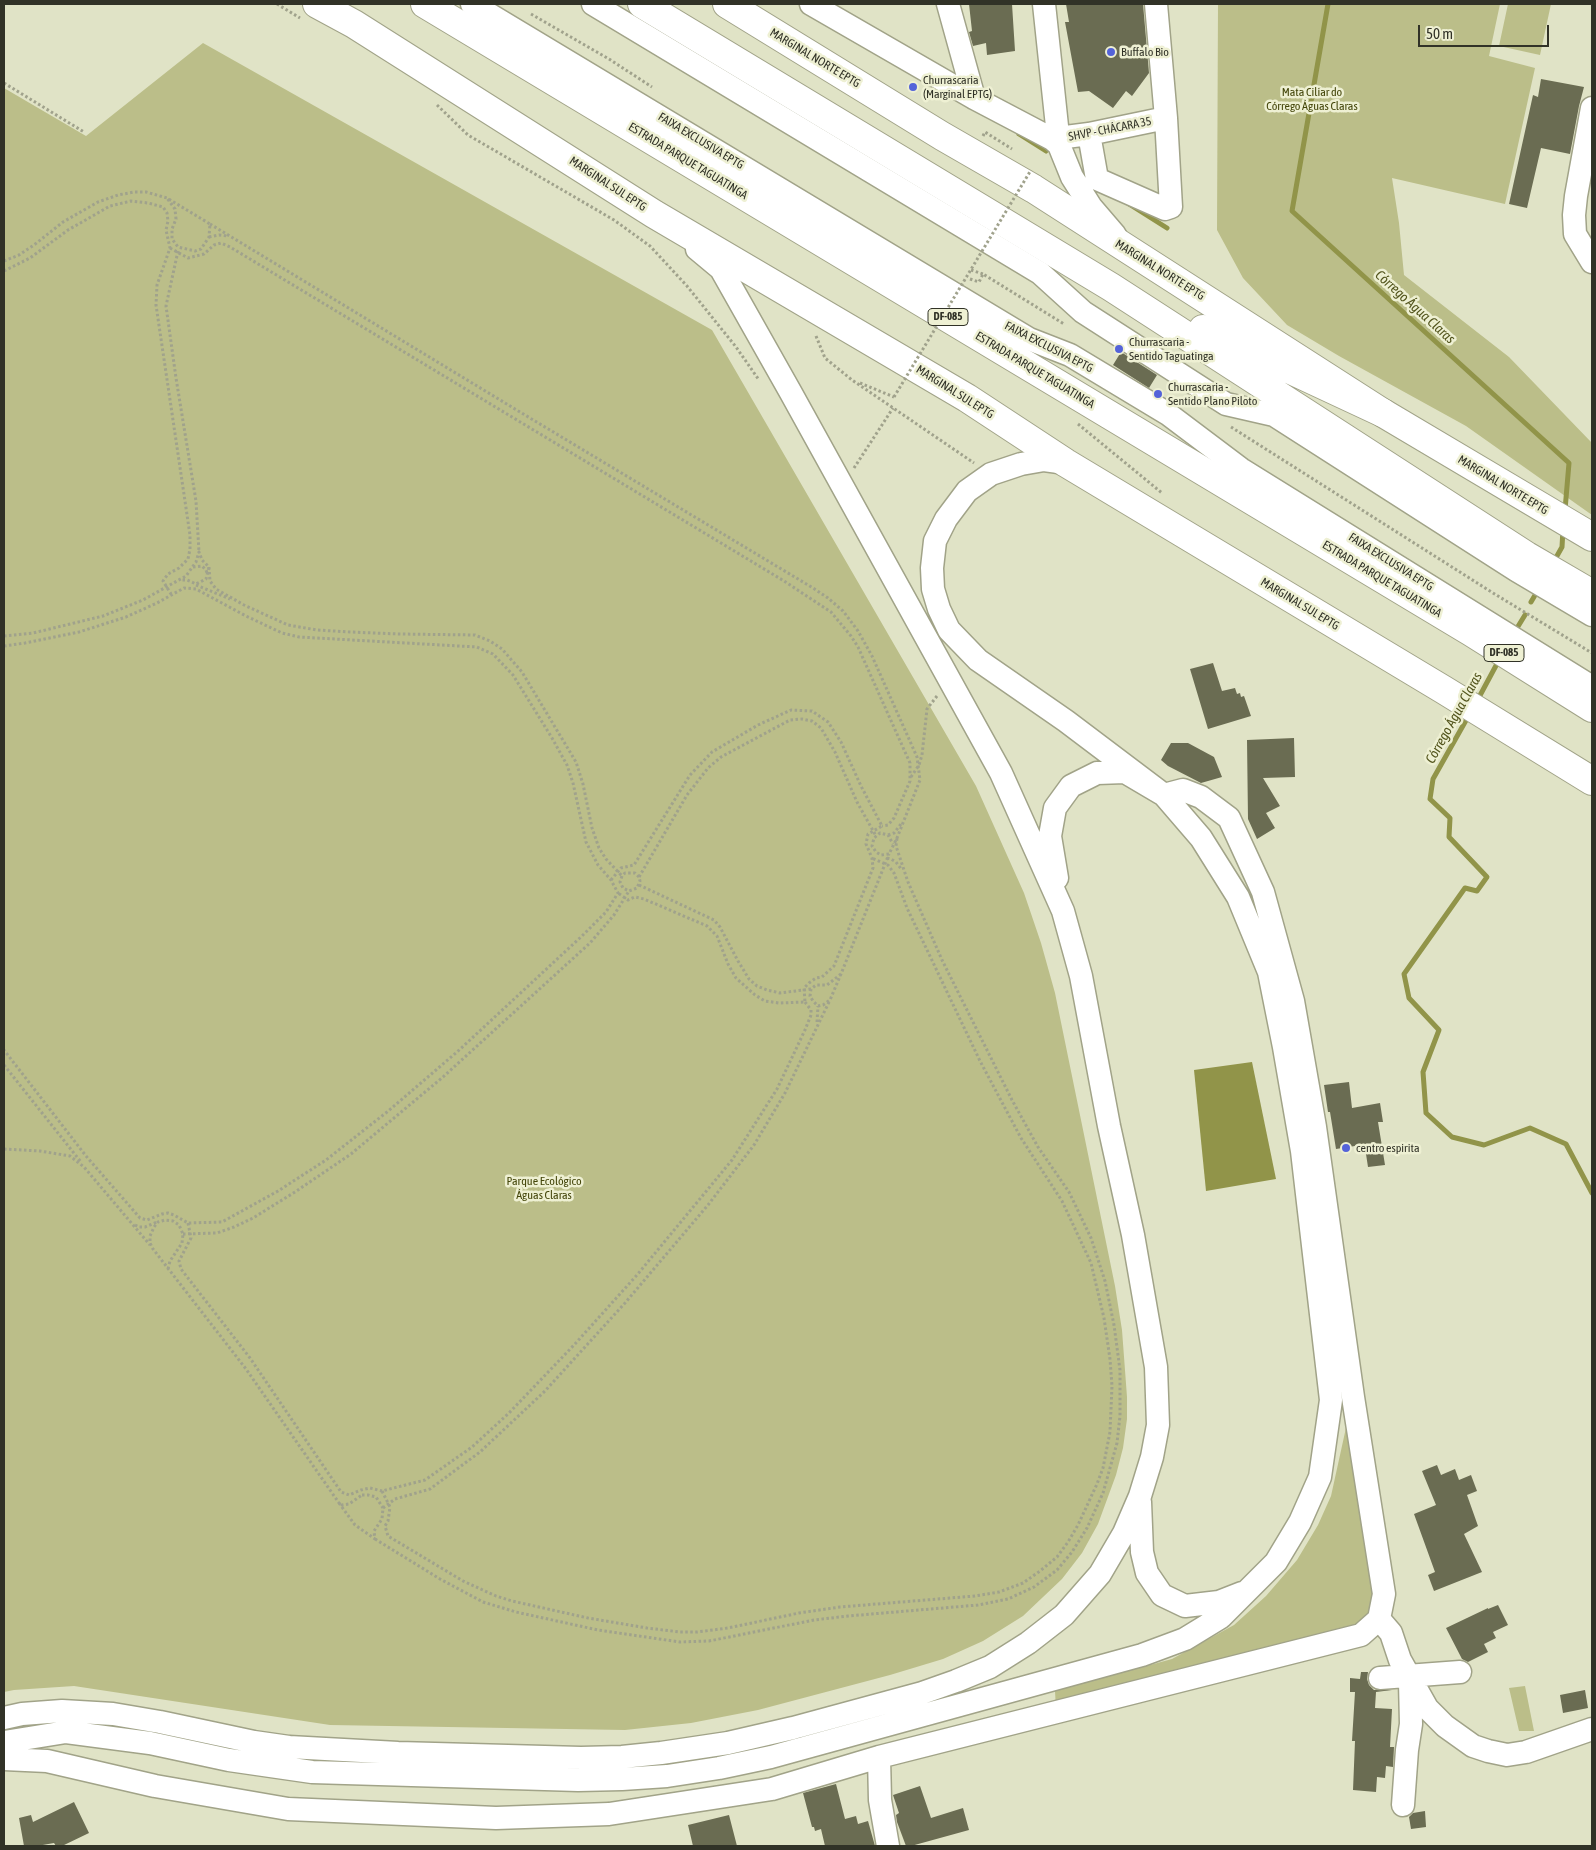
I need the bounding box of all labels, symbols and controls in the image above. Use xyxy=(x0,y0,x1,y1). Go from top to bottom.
scale bar xyxy=(1421,15,1552,47)
street label: MARGINAL NORTE EPTG xyxy=(767,25,863,91)
text: 50 m xyxy=(1426,25,1453,42)
place label: Buffalo Bio xyxy=(1121,45,1169,59)
marker: Buffalo Bio xyxy=(1105,46,1117,58)
place label: Churrascaria (Marginal EPTG) xyxy=(923,73,992,101)
marker: Churrascaria (Marginal EPTG) xyxy=(907,81,919,93)
park label: Mata Ciliar do Córrego Águas Claras xyxy=(1266,85,1358,113)
street label: FAIXA EXCLUSIVA EPTG xyxy=(655,110,747,172)
street label: SHVP - CHÁCARA 35 xyxy=(1067,114,1153,144)
street label: ESTRADA PARQUE TAGUATINGA xyxy=(626,120,750,202)
street label: MARGINAL SUL EPTG xyxy=(567,154,649,214)
street label: MARGINAL NORTE EPTG xyxy=(1113,237,1207,303)
water label: Córrego Água Claras xyxy=(1372,267,1458,347)
road number: DF-085 xyxy=(928,308,968,326)
street label: FAIXA EXCLUSIVA EPTG xyxy=(1002,318,1096,376)
street label: ESTRADA PARQUE TAGUATINGA xyxy=(973,329,1097,411)
place label: Churrascaria - Sentido Taguatinga xyxy=(1129,335,1214,363)
marker: Churrascaria - Sentido Taguatinga xyxy=(1113,343,1125,355)
street label: MARGINAL SUL EPTG xyxy=(913,362,997,422)
place label: Churrascaria - Sentido Plano Piloto xyxy=(1168,380,1257,408)
marker: Churrascaria - Sentido Plano Piloto xyxy=(1152,388,1164,400)
street label: MARGINAL NORTE EPTG xyxy=(1455,452,1551,518)
street label: FAIXA EXCLUSIVA EPTG xyxy=(1346,530,1436,594)
street label: ESTRADA PARQUE TAGUATINGA xyxy=(1320,538,1444,620)
street label: MARGINAL SUL EPTG xyxy=(1258,575,1342,633)
road number: DF-085 xyxy=(1484,644,1524,661)
water label: Córrego Água Claras xyxy=(1422,669,1486,767)
place label: centro espirita xyxy=(1356,1141,1419,1155)
marker: centro espirita xyxy=(1340,1142,1352,1154)
park label: Parque Ecológico Águas Claras xyxy=(506,1174,582,1202)

